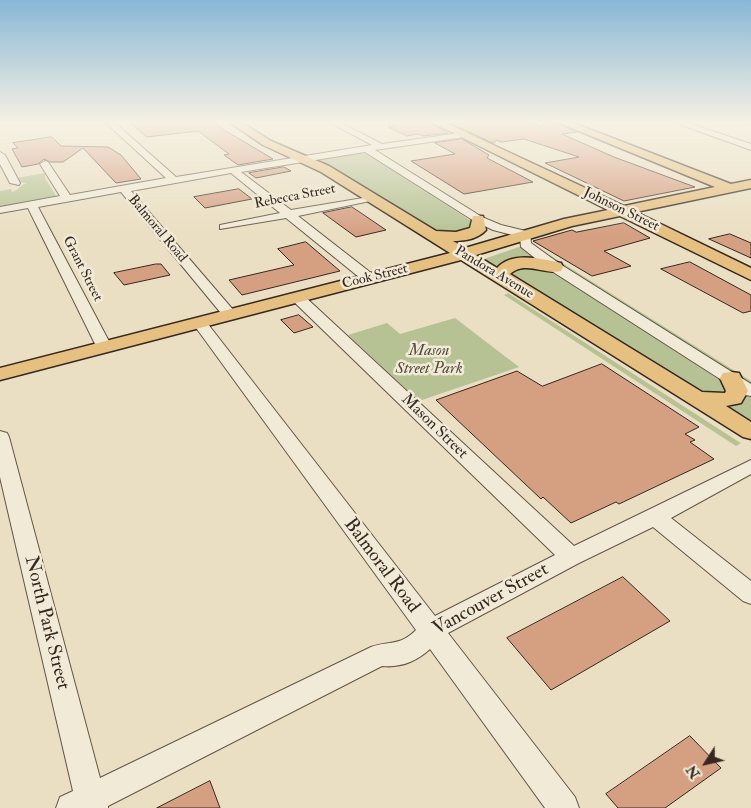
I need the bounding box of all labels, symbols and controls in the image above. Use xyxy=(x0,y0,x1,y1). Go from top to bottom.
street label: Rebecca Street xyxy=(253,181,337,213)
street label: Johnson Street xyxy=(580,184,662,236)
street label: Balmoral Road xyxy=(124,192,190,266)
street label: Grant Street xyxy=(58,234,106,304)
street label: Pandora Avenue xyxy=(452,243,536,303)
street label: Cook Street xyxy=(340,261,410,293)
park label: Mason Street Park xyxy=(396,342,462,380)
street label: Mason Street xyxy=(397,390,471,464)
street label: Balmoral Road xyxy=(338,514,424,618)
street label: North Park Street xyxy=(18,554,74,692)
street label: Vancouver Street xyxy=(429,559,553,641)
north arrow xyxy=(681,738,731,788)
text: N xyxy=(683,762,704,782)

